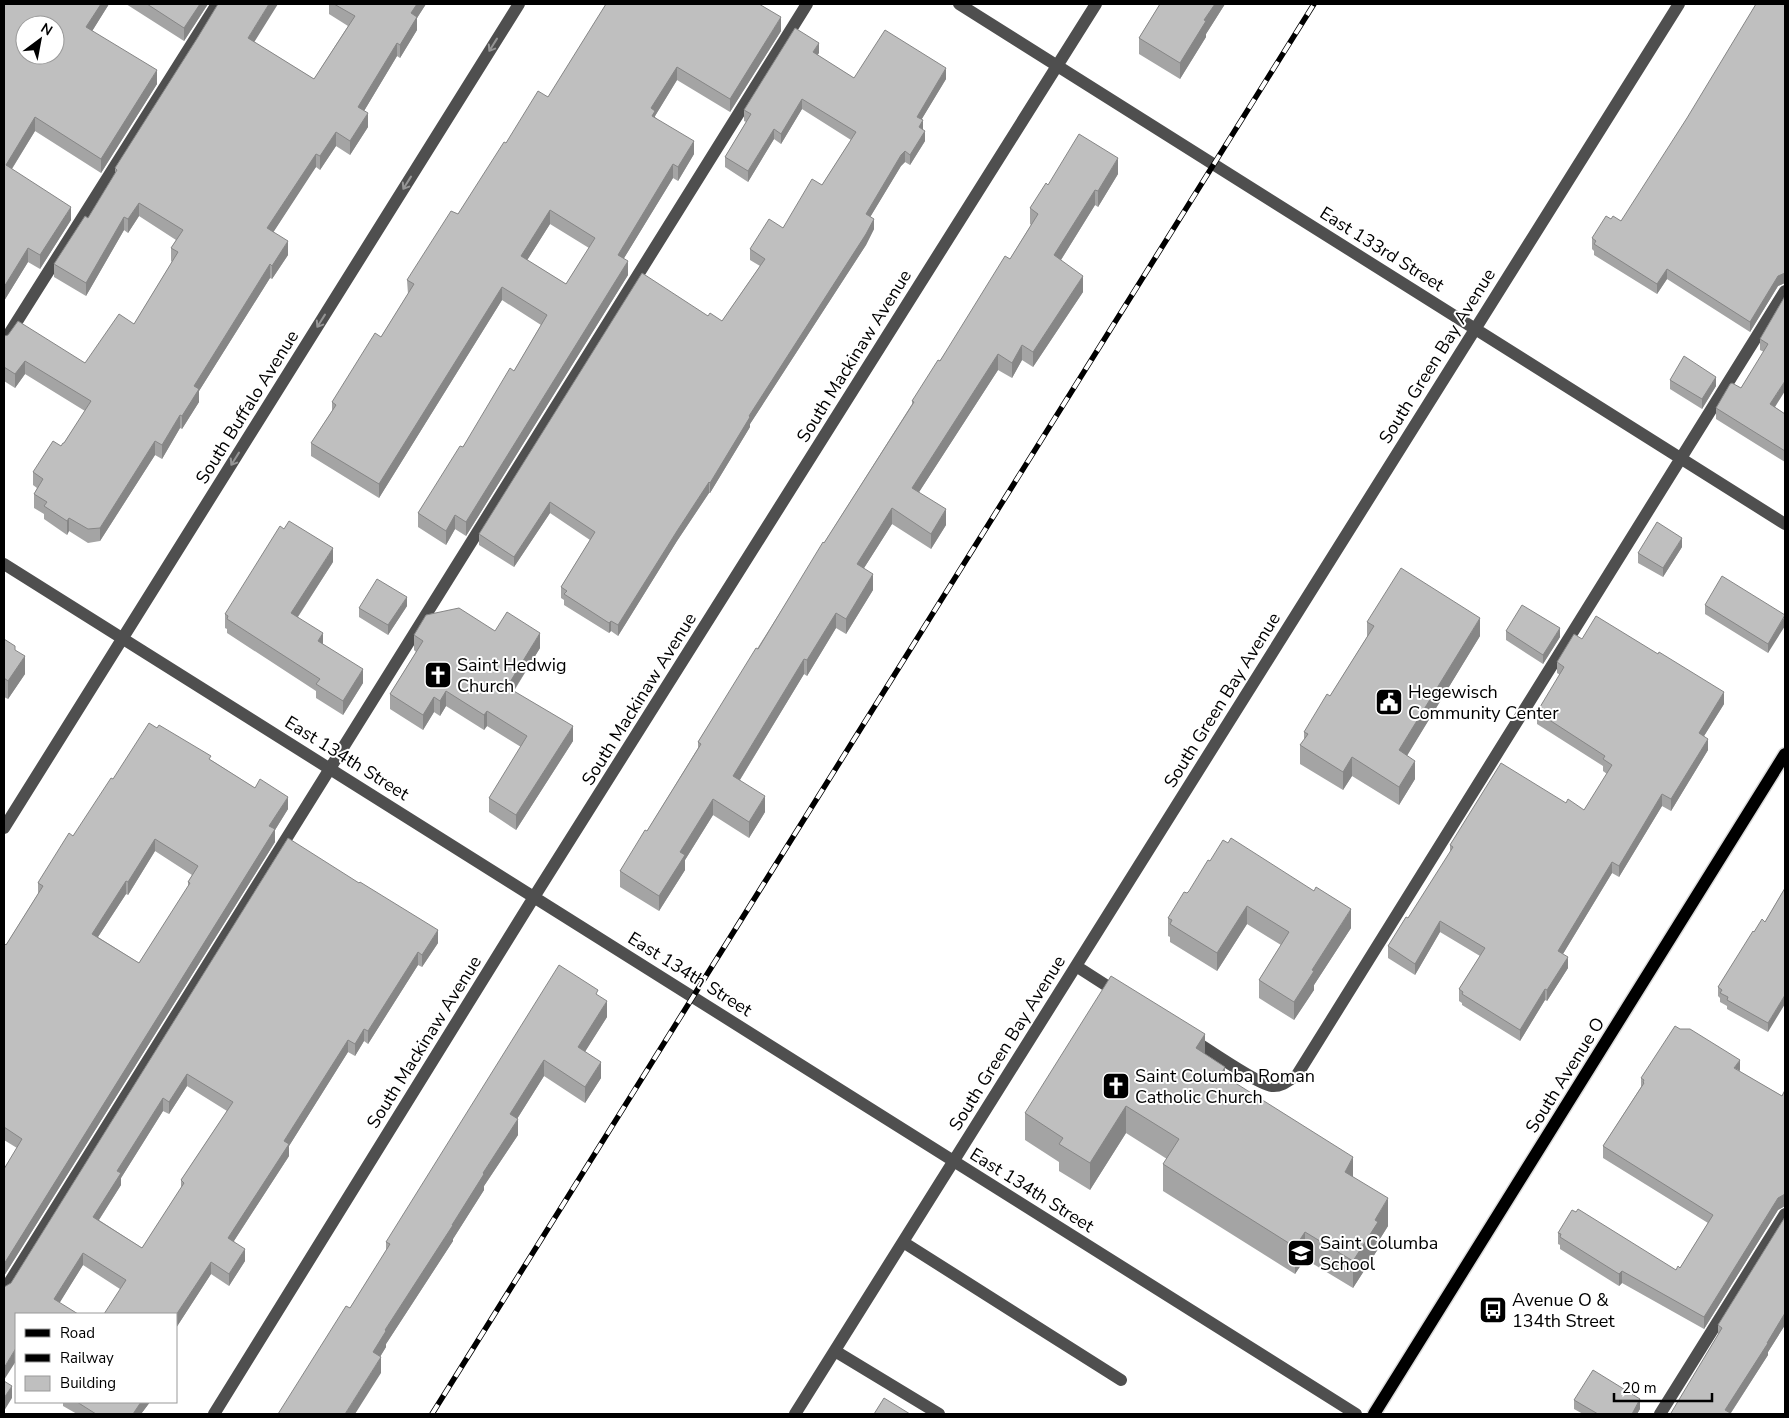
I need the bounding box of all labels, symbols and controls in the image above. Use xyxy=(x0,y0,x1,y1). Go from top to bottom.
north arrow xyxy=(15,15,65,65)
text: N xyxy=(37,19,56,40)
one-way arrow xyxy=(488,38,498,52)
one-way arrow xyxy=(402,176,413,190)
street label: East 133rd Street xyxy=(1315,201,1449,297)
street label: South Green Bay Avenue xyxy=(1373,264,1501,448)
street label: South Mackinaw Avenue xyxy=(791,265,917,447)
one-way arrow xyxy=(316,313,326,327)
street label: South Buffalo Avenue xyxy=(190,326,304,488)
one-way arrow xyxy=(230,451,240,465)
street label: South Mackinaw Avenue xyxy=(576,608,702,790)
street label: South Green Bay Avenue xyxy=(1158,608,1286,792)
place label: Saint Hedwig Church xyxy=(457,653,567,698)
church icon: Saint Hedwig Church xyxy=(423,660,453,690)
place label: Hegewisch Community Center xyxy=(1408,680,1559,725)
public building icon: Hegewisch Community Center xyxy=(1374,687,1404,717)
street label: East 134th Street xyxy=(280,710,414,806)
street label: East 134th Street xyxy=(623,926,757,1022)
street label: South Mackinaw Avenue xyxy=(361,951,487,1133)
street label: South Green Bay Avenue xyxy=(943,951,1071,1135)
street label: South Avenue O xyxy=(1520,1013,1610,1137)
place label: Saint Columba Roman Catholic Church xyxy=(1135,1064,1315,1109)
church icon: Saint Columba Roman Catholic Church xyxy=(1101,1071,1131,1101)
street label: East 134th Street xyxy=(965,1142,1099,1238)
place label: Saint Columba School xyxy=(1320,1231,1438,1276)
school or university icon: Saint Columba School xyxy=(1286,1238,1316,1268)
place label: Avenue O & 134th Street xyxy=(1512,1288,1615,1333)
bus stop icon: Avenue O & 134th Street xyxy=(1478,1295,1508,1325)
legend xyxy=(15,1313,178,1403)
text: Road xyxy=(60,1323,95,1343)
text: Railway xyxy=(60,1348,114,1368)
scale bar xyxy=(1614,1370,1712,1402)
text: Building xyxy=(60,1373,116,1393)
text: 20 m xyxy=(1622,1378,1657,1398)

